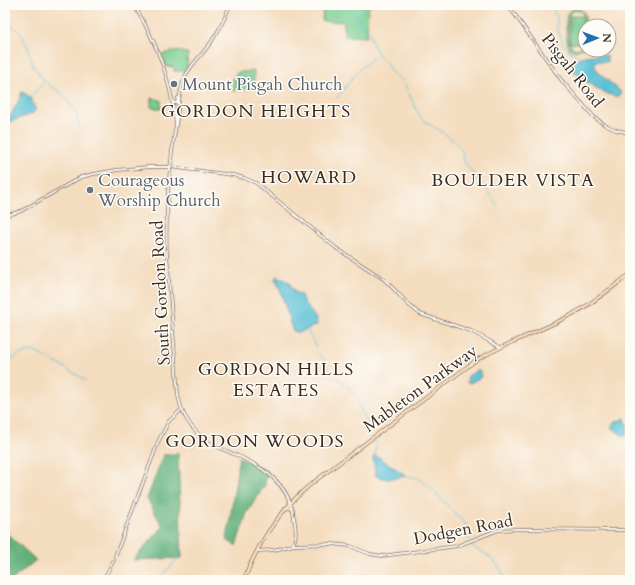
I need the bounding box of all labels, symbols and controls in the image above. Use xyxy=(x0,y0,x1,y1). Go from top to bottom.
north arrow xyxy=(577,18,617,58)
street label: Pisgah Road xyxy=(536,28,609,112)
text: N xyxy=(599,33,614,43)
place label: Mount Pisgah Church xyxy=(182,73,343,96)
marker: Mount Pisgah Church xyxy=(169,79,179,89)
district label: GORDON HEIGHTS xyxy=(161,99,351,124)
district label: HOWARD xyxy=(261,165,357,190)
district label: BOULDER VISTA xyxy=(431,168,595,193)
place label: Courageous Worship Church xyxy=(97,169,221,212)
marker: Courageous Worship Church xyxy=(85,185,95,195)
street label: South Gordon Road xyxy=(145,220,176,366)
street label: Mableton Parkway xyxy=(359,339,482,438)
district label: GORDON HILLS ESTATES xyxy=(198,357,354,403)
district label: GORDON WOODS xyxy=(165,429,345,454)
street label: Dodgen Road xyxy=(411,509,515,550)

